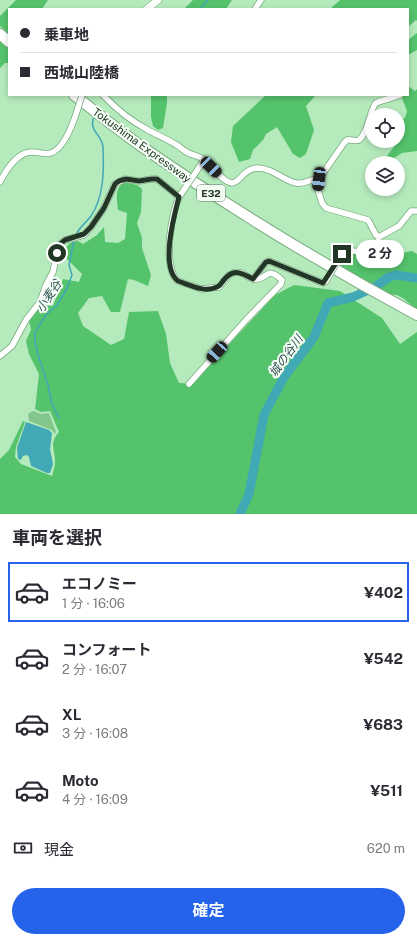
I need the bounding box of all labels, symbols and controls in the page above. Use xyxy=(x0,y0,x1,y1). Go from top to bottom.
text: 乗車地 xyxy=(44,26,89,43)
text: 西城山陸橋 xyxy=(44,64,119,81)
street label: Tokushima Expressway xyxy=(91,105,194,185)
map controls xyxy=(365,108,405,196)
button: locate xyxy=(365,108,405,148)
car xyxy=(198,154,224,180)
button: layers xyxy=(365,156,405,196)
car xyxy=(312,166,326,192)
road number: E32 xyxy=(197,185,225,201)
callout: 2 分 xyxy=(356,240,404,268)
route start xyxy=(48,244,66,262)
route end xyxy=(333,245,351,263)
text: 2 分 xyxy=(368,246,392,261)
water label: 小麦谷 xyxy=(33,276,65,315)
water label: 城の谷川 xyxy=(266,331,307,380)
car xyxy=(205,339,229,365)
text: 車両を選択 xyxy=(12,527,102,548)
icon: car xyxy=(14,574,50,610)
text: エコノミー xyxy=(62,575,137,592)
text: ¥402 xyxy=(364,584,403,601)
text: 1 分 · 16:06 xyxy=(62,596,125,611)
icon: car xyxy=(14,640,50,676)
text: コンフォート xyxy=(62,641,152,658)
text: ¥542 xyxy=(364,650,403,667)
text: 2 分 · 16:07 xyxy=(62,662,127,677)
icon: car xyxy=(14,706,50,742)
text: XL xyxy=(62,706,81,723)
text: ¥683 xyxy=(363,716,403,733)
text: 3 分 · 16:08 xyxy=(62,726,128,741)
icon: car xyxy=(14,772,50,808)
text: Moto xyxy=(62,772,99,789)
text: ¥511 xyxy=(370,782,403,799)
text: 4 分 · 16:09 xyxy=(62,792,128,807)
icon: cash xyxy=(12,837,34,859)
text: 現金 xyxy=(44,841,74,858)
text: 620 m xyxy=(367,841,405,856)
button: 確定 xyxy=(12,888,405,934)

